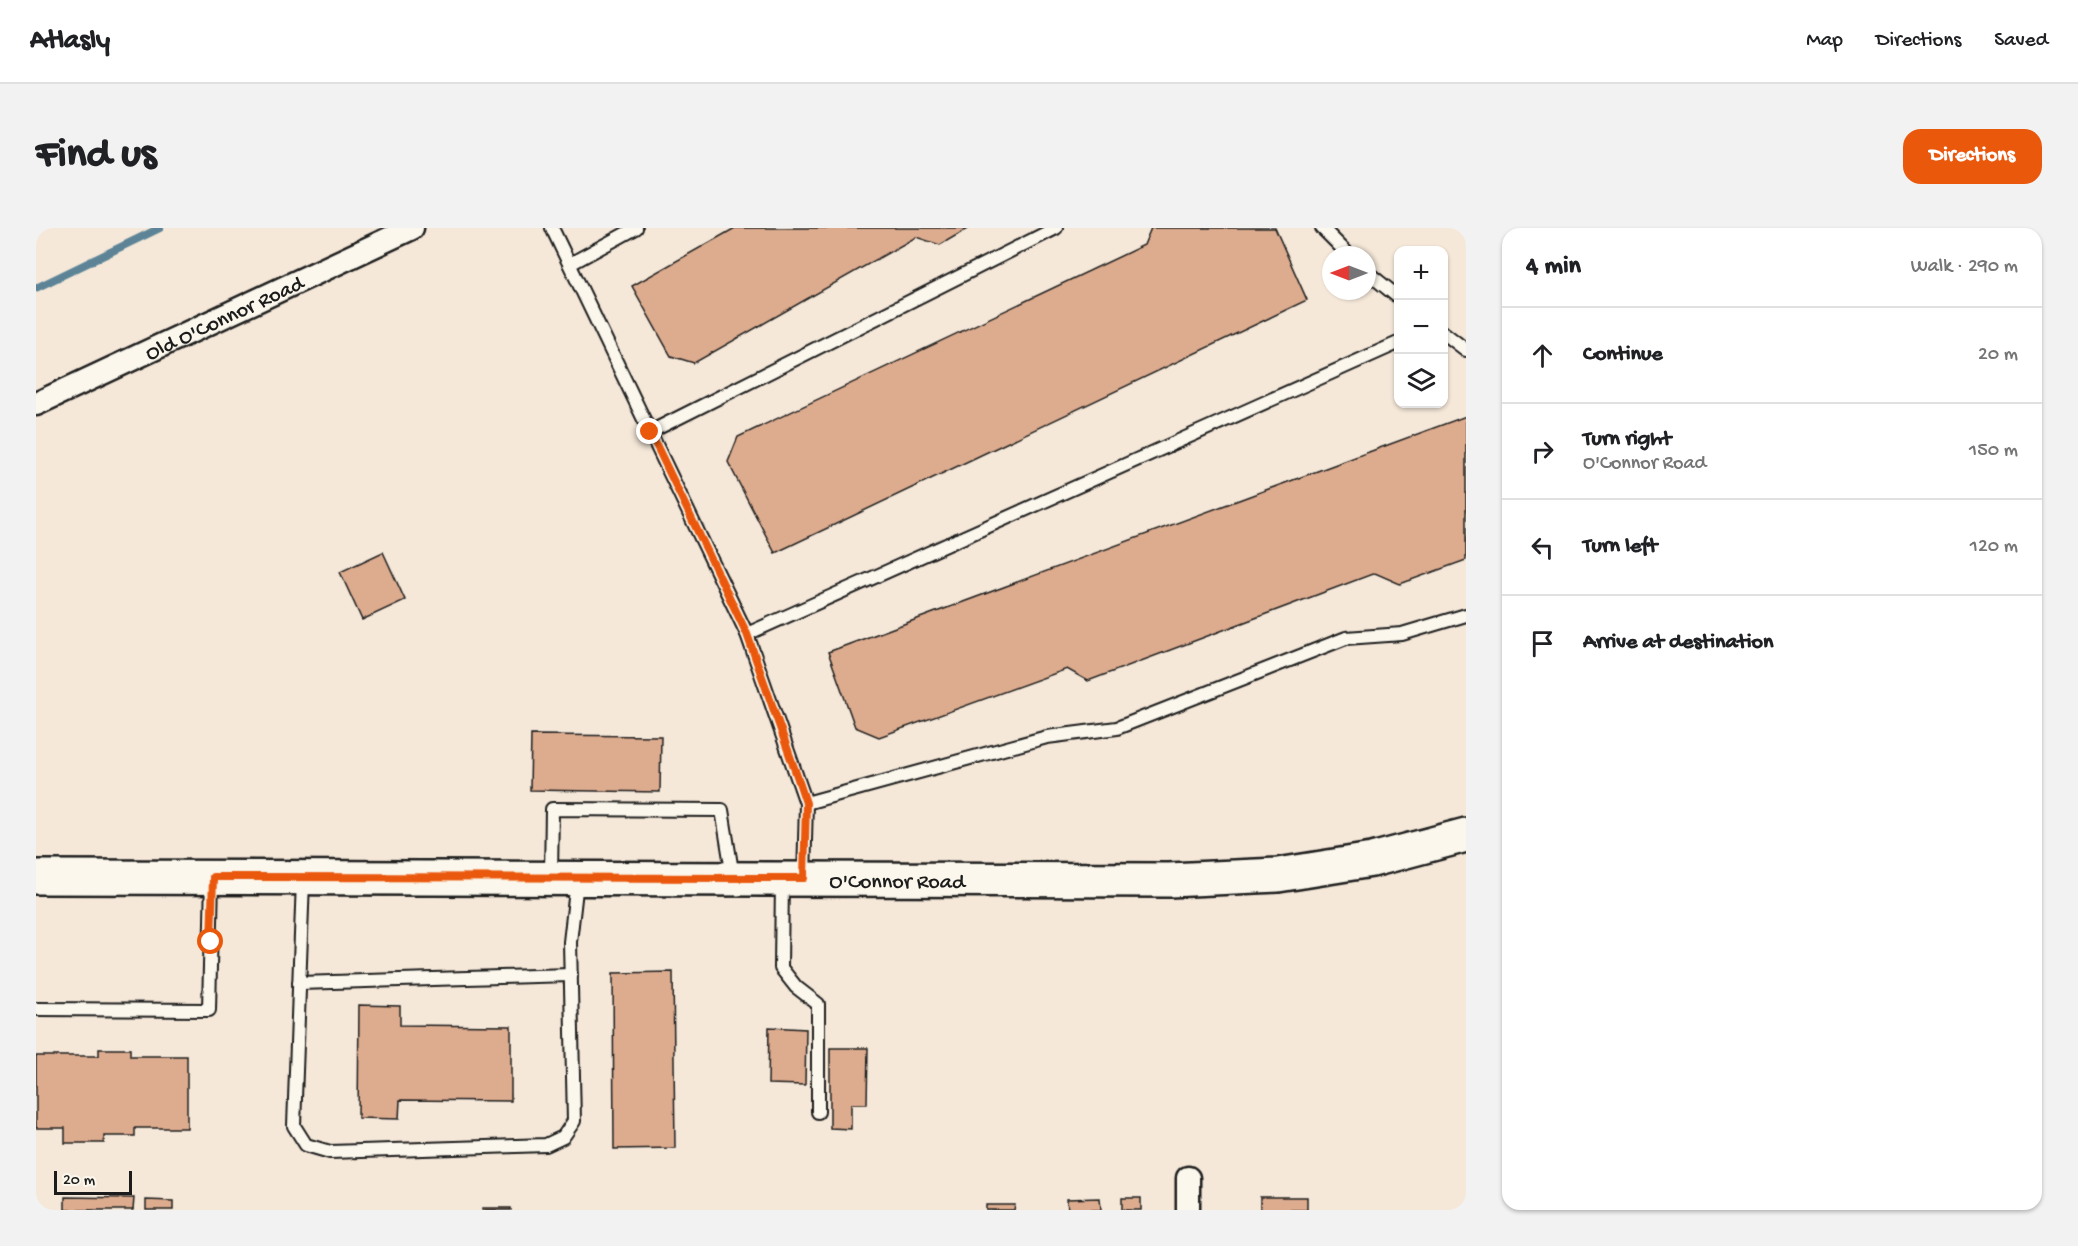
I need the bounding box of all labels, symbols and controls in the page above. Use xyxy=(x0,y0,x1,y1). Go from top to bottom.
text: Atlasly xyxy=(30,25,110,58)
text: Map xyxy=(1806,29,1843,54)
text: Directions xyxy=(1876,29,1961,54)
text: Saved xyxy=(1994,29,2048,54)
button: Directions xyxy=(1903,129,2042,184)
text: Find us xyxy=(36,132,156,181)
north arrow xyxy=(1322,246,1376,300)
map controls xyxy=(1394,246,1448,408)
button: + xyxy=(1394,246,1448,300)
text: 4 min xyxy=(1526,252,1581,283)
text: Walk · 290 m xyxy=(1911,256,2018,279)
street label: Old O'Connor Road xyxy=(142,271,310,368)
button: − xyxy=(1394,300,1448,354)
icon: ahead xyxy=(1526,339,1559,372)
text: Continue xyxy=(1583,342,1663,368)
text: 20 m xyxy=(1978,344,2018,367)
button: layers xyxy=(1394,354,1448,408)
route end xyxy=(636,418,662,444)
text: Turn right xyxy=(1583,427,1671,453)
icon: right xyxy=(1526,435,1559,468)
text: 150 m xyxy=(1969,440,2018,463)
text: O'Connor Road xyxy=(1583,453,1706,476)
icon: left xyxy=(1526,531,1559,564)
text: Turn left xyxy=(1583,534,1657,560)
text: 120 m xyxy=(1970,536,2018,559)
icon: arrive xyxy=(1526,627,1559,660)
text: Arrive at destination xyxy=(1583,630,1773,656)
street label: O'Connor Road xyxy=(829,870,967,896)
route start xyxy=(197,928,223,954)
scale bar xyxy=(54,1168,132,1196)
text: 20 m xyxy=(63,1172,95,1191)

